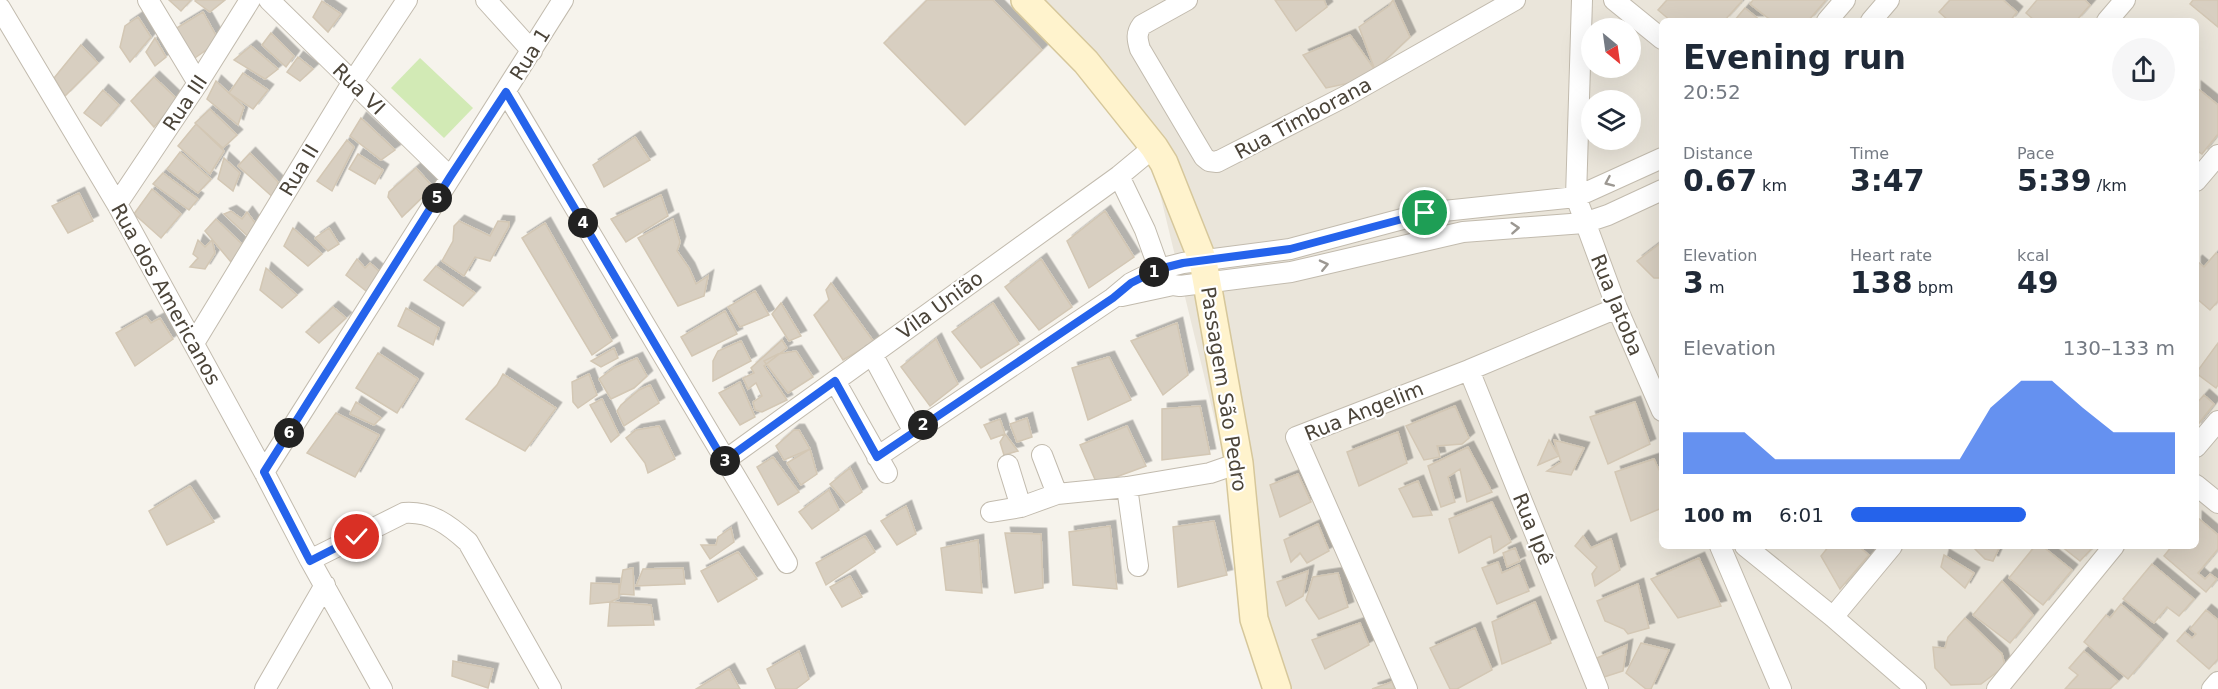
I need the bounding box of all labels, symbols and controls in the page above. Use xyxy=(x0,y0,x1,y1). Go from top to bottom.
north arrow xyxy=(1581,18,1641,78)
map controls xyxy=(1581,18,1641,150)
street label: Rua 1 xyxy=(505,23,555,85)
text: Evening run xyxy=(1683,38,1906,77)
button: share xyxy=(2112,38,2175,101)
street label: Rua VI xyxy=(328,58,390,120)
street label: Rua III xyxy=(158,71,212,135)
street label: Rua Timborana xyxy=(1231,72,1375,164)
text: 20:52 xyxy=(1683,80,1741,104)
button: layers xyxy=(1581,90,1641,150)
street label: Rua II xyxy=(274,140,324,200)
text: Distance xyxy=(1683,144,1753,163)
text: Time xyxy=(1850,144,1889,163)
text: Pace xyxy=(2017,144,2054,163)
text: 0.67 xyxy=(1683,163,1757,198)
text: 3:47 xyxy=(1850,163,1925,198)
text: 5:39 xyxy=(2017,163,2092,198)
one-way arrow xyxy=(1604,175,1615,187)
text: km xyxy=(1757,176,1787,195)
text: /km xyxy=(2092,176,2127,195)
pin: 5 xyxy=(422,183,452,213)
pin xyxy=(1399,187,1450,238)
text: 5 xyxy=(431,188,443,207)
icon: arrive xyxy=(1408,196,1441,229)
street label: Rua dos Americanos xyxy=(106,199,226,389)
pin: 4 xyxy=(568,208,598,238)
text: 4 xyxy=(577,213,589,232)
one-way arrow xyxy=(1510,222,1519,235)
text: Elevation xyxy=(1683,246,1757,265)
text: Heart rate xyxy=(1850,246,1932,265)
text: kcal xyxy=(2017,246,2049,265)
street label: Rua Jatoba xyxy=(1586,251,1648,359)
pin: 1 xyxy=(1139,257,1169,287)
one-way arrow xyxy=(1319,259,1329,272)
text: 1 xyxy=(1148,262,1160,281)
text: 3 xyxy=(1683,265,1704,300)
text: 138 xyxy=(1850,265,1913,300)
text: 49 xyxy=(2017,265,2059,300)
street label: Vila União xyxy=(892,266,988,344)
text: m xyxy=(1704,278,1725,297)
text: bpm xyxy=(1913,278,1954,297)
street label: Passagem São Pedro xyxy=(1196,285,1252,493)
text: Elevation xyxy=(1683,336,1776,360)
text: 130–133 m xyxy=(2063,336,2175,360)
street label: Rua Angelim xyxy=(1301,376,1427,446)
pin: 2 xyxy=(908,410,938,440)
text: 2 xyxy=(917,415,929,434)
pin: 6 xyxy=(274,418,304,448)
text: 6 xyxy=(283,423,295,442)
pin: 3 xyxy=(710,446,740,476)
text: 3 xyxy=(719,451,731,470)
street label: Rua Ipê xyxy=(1508,490,1558,568)
text: 100 m xyxy=(1683,503,1753,527)
text: 6:01 xyxy=(1779,503,1824,527)
pin xyxy=(331,511,382,562)
icon: check xyxy=(340,520,373,553)

